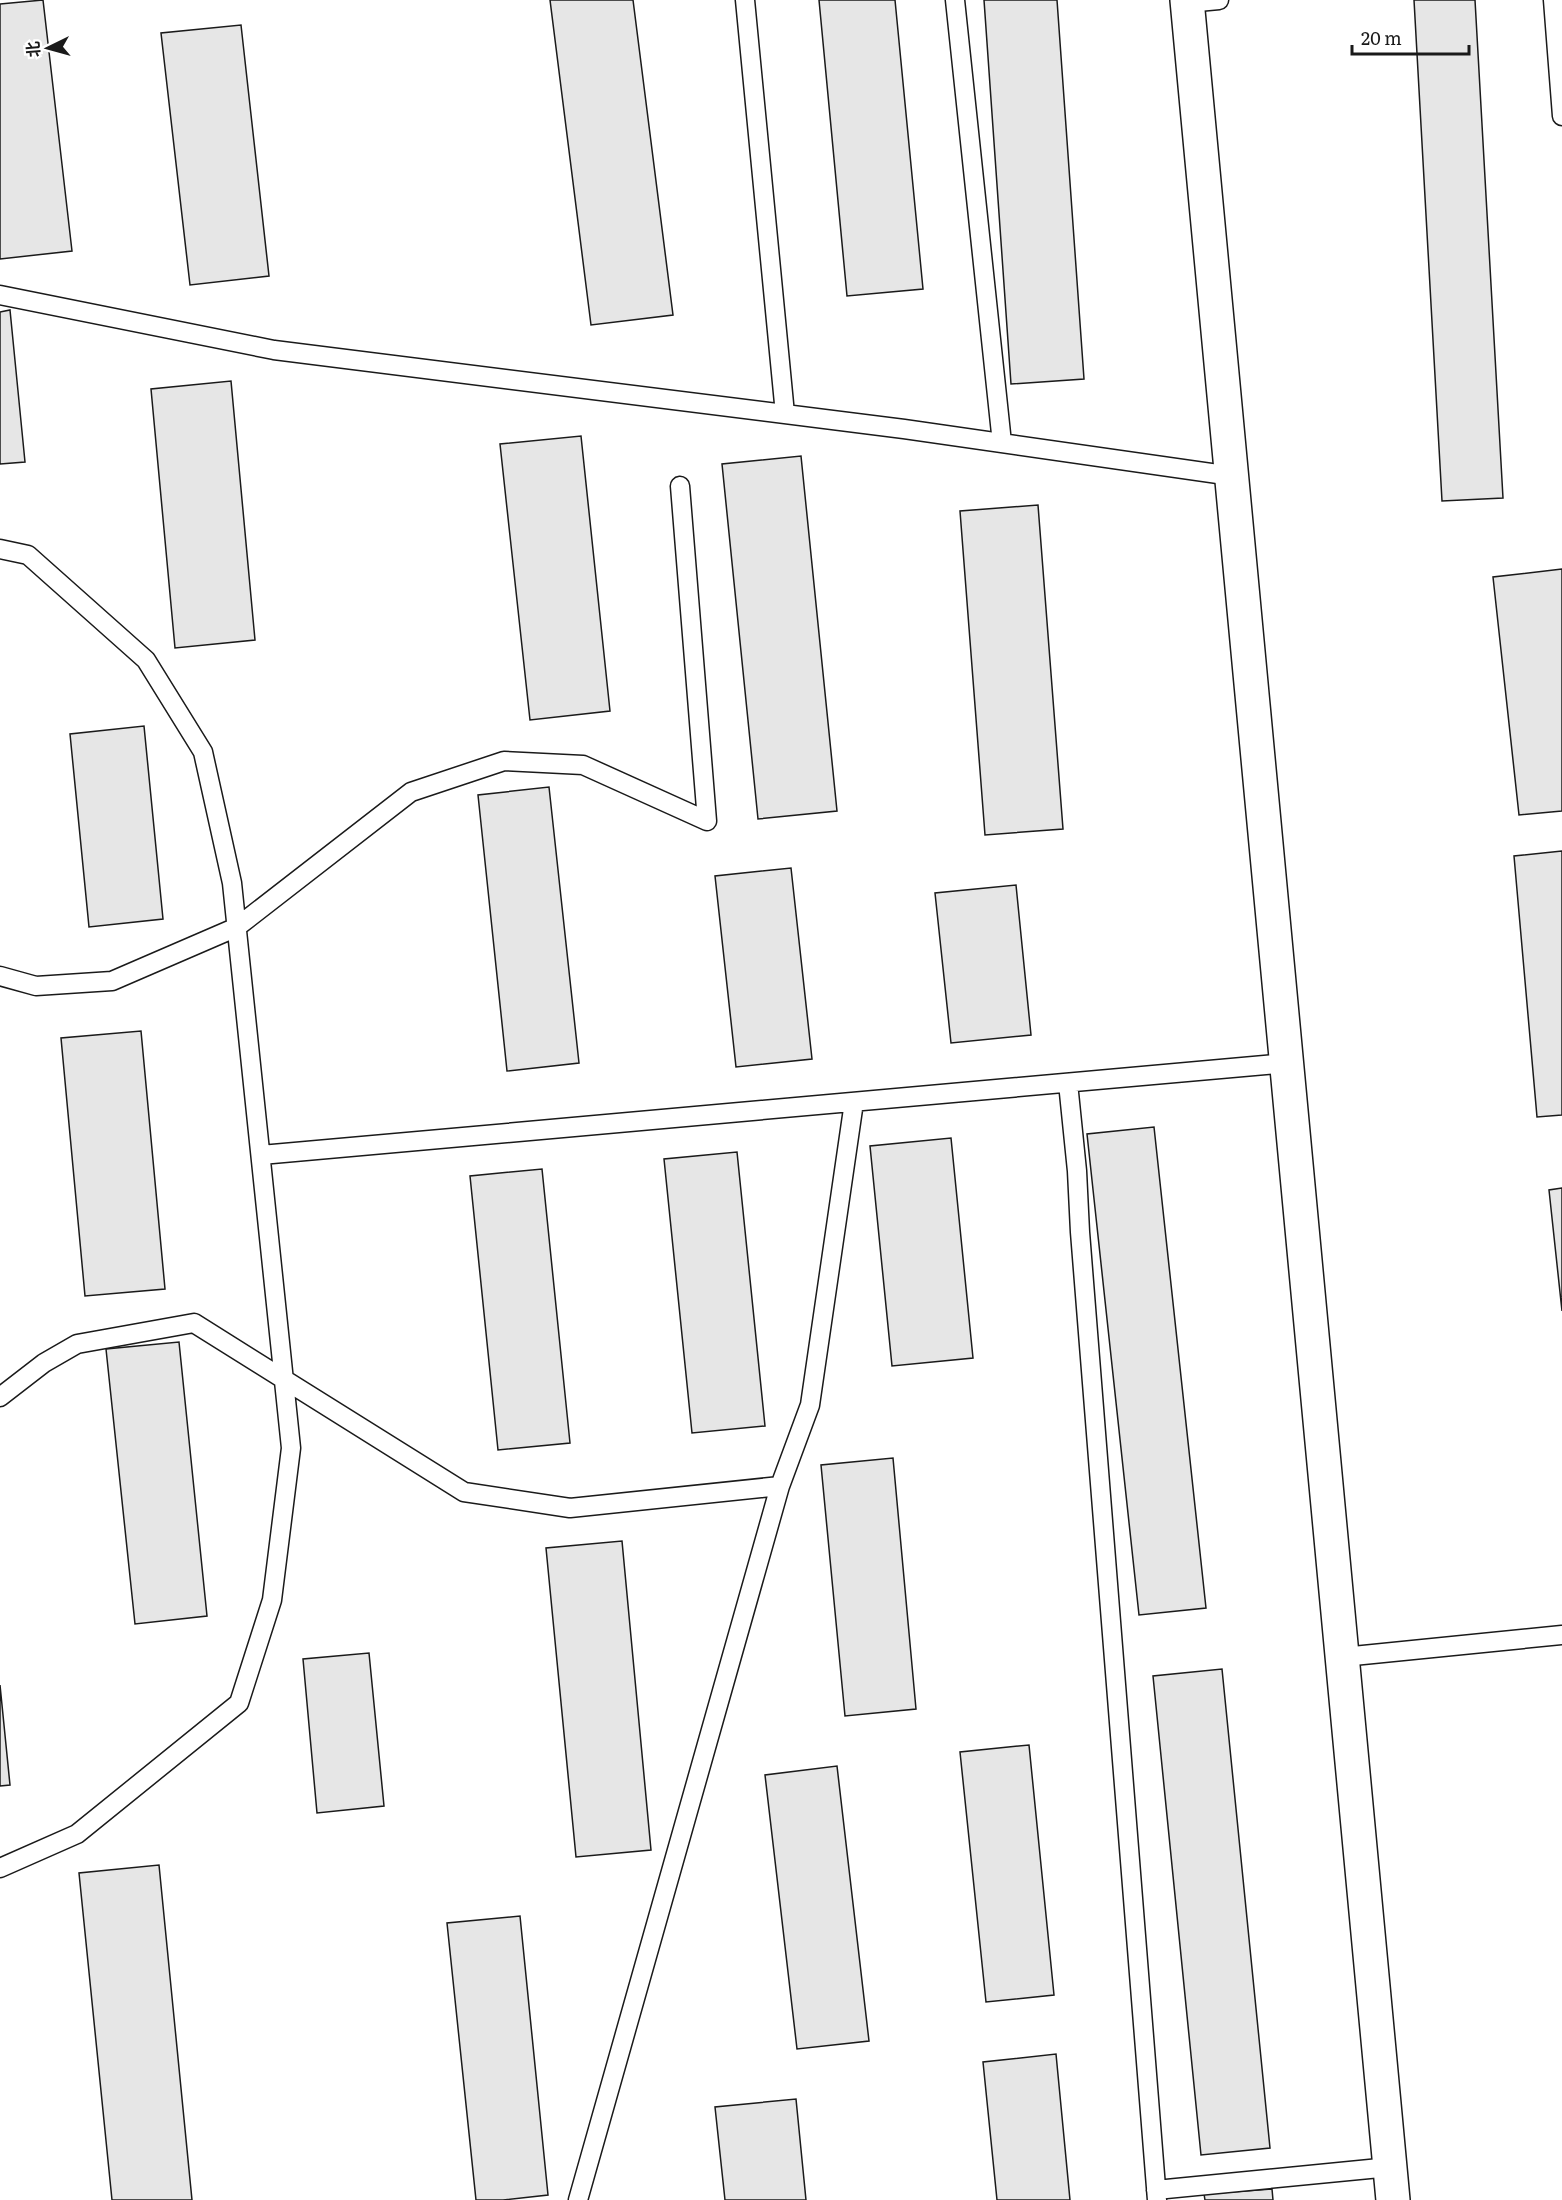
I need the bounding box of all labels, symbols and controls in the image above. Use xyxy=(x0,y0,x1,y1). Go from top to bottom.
north arrow xyxy=(18,18,78,78)
scale bar xyxy=(1352,18,1469,56)
text: 20 m xyxy=(1361,24,1402,51)
text: 北 xyxy=(19,40,45,58)

